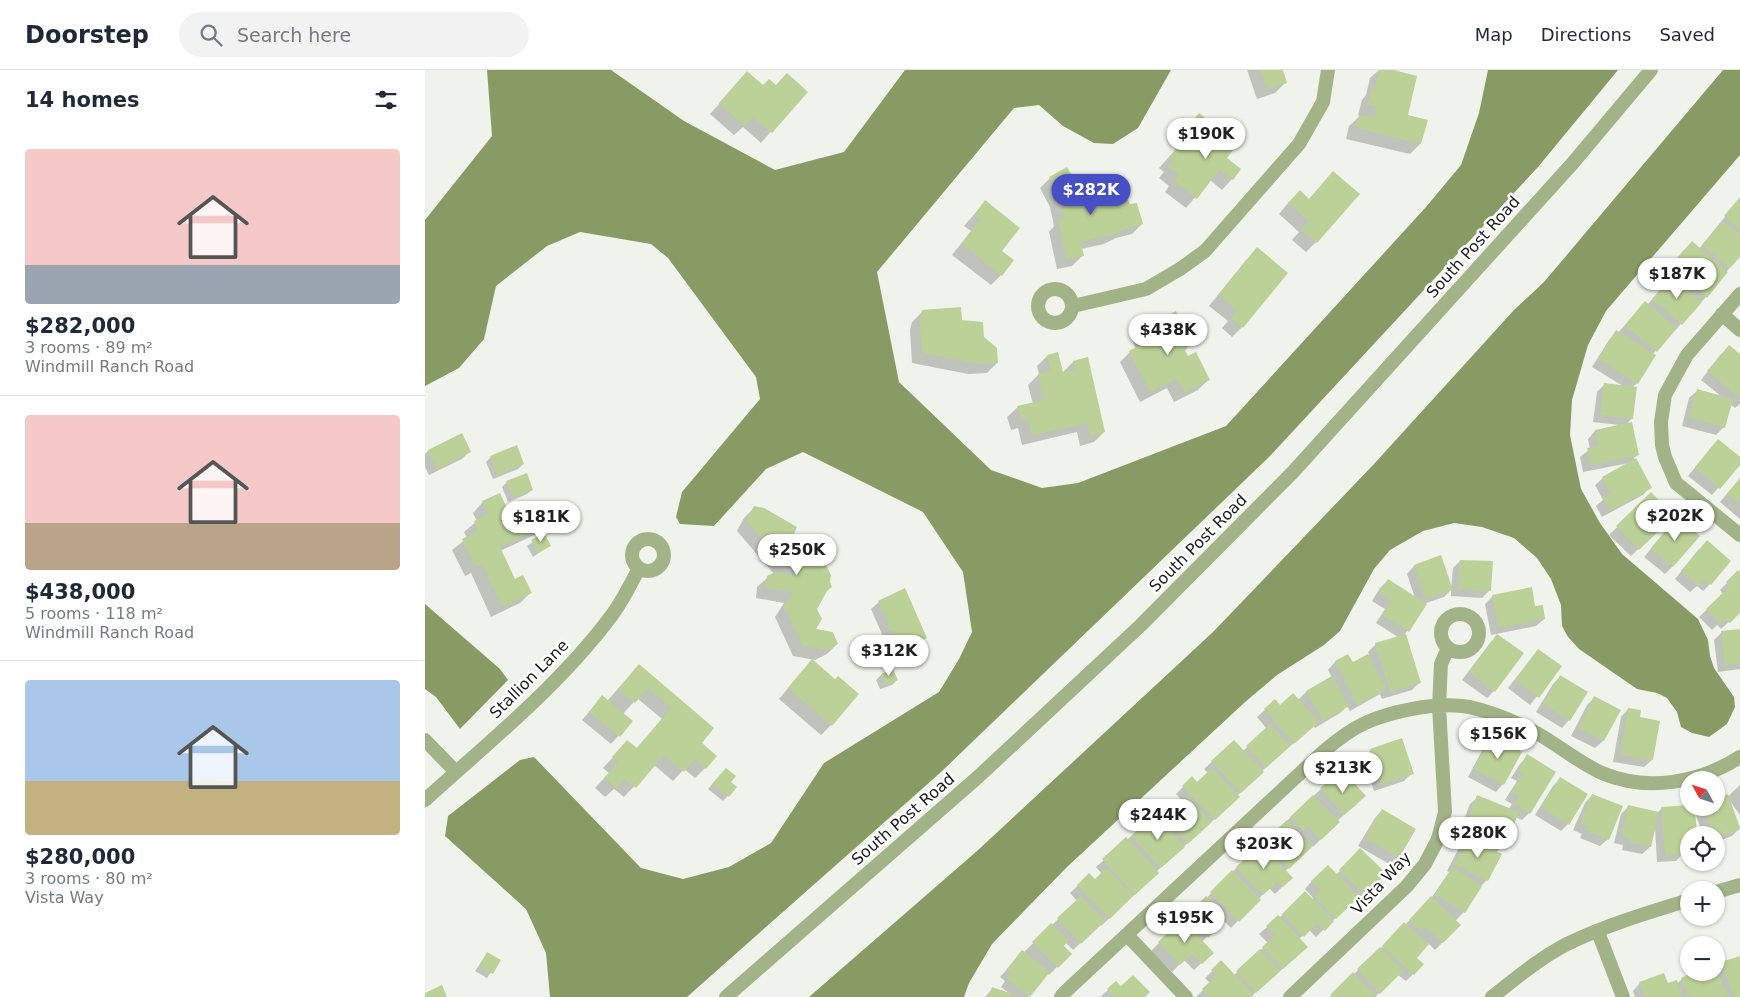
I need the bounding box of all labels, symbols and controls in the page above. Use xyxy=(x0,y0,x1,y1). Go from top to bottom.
search box xyxy=(179,12,529,57)
text: Doorstep xyxy=(25,21,149,49)
icon: search xyxy=(197,21,225,49)
text: Search here xyxy=(237,24,351,46)
text: Map xyxy=(1475,24,1513,45)
text: Directions xyxy=(1541,24,1631,45)
text: Saved xyxy=(1659,24,1715,45)
icon: filters xyxy=(372,86,400,114)
text: 14 homes xyxy=(25,88,140,112)
pin: $190K xyxy=(1171,118,1241,160)
text: $190K xyxy=(1178,124,1234,143)
pin: $282K xyxy=(1056,174,1126,216)
text: $282K xyxy=(1063,180,1119,199)
icon: home xyxy=(168,182,258,272)
street label: South Post Road xyxy=(1422,192,1524,302)
pin: $187K xyxy=(1642,258,1712,300)
text: $187K xyxy=(1649,264,1705,283)
text: $282,000 xyxy=(25,314,135,338)
pin: $438K xyxy=(1133,314,1203,356)
text: $438K xyxy=(1140,320,1196,339)
text: 3 rooms · 89 m² xyxy=(25,338,153,357)
text: Windmill Ranch Road xyxy=(25,357,194,376)
icon: home xyxy=(168,447,258,537)
street label: South Post Road xyxy=(1145,490,1251,596)
pin: $181K xyxy=(506,500,576,543)
pin: $202K xyxy=(1640,500,1710,542)
text: $202K xyxy=(1647,506,1703,525)
text: $181K xyxy=(513,507,569,526)
pin: $250K xyxy=(762,534,832,576)
text: $250K xyxy=(769,540,825,559)
text: $438,000 xyxy=(25,580,135,604)
text: 5 rooms · 118 m² xyxy=(25,604,163,623)
text: Windmill Ranch Road xyxy=(25,623,194,642)
pin: $312K xyxy=(854,634,924,677)
street label: Stallion Lane xyxy=(486,636,572,722)
text: $312K xyxy=(861,641,917,660)
icon: home xyxy=(168,712,258,802)
pin: $156K xyxy=(1463,718,1533,760)
text: $156K xyxy=(1470,724,1526,743)
pin: $213K xyxy=(1308,752,1378,794)
text: $213K xyxy=(1315,758,1371,777)
street label: South Post Road xyxy=(848,769,958,869)
north arrow xyxy=(1680,771,1725,816)
map controls xyxy=(1680,771,1725,981)
pin: $244K xyxy=(1123,798,1193,841)
text: $244K xyxy=(1130,805,1186,824)
pin: $280K xyxy=(1443,816,1513,859)
text: $280K xyxy=(1450,823,1506,842)
button: locate xyxy=(1680,826,1725,871)
pin: $203K xyxy=(1229,828,1299,870)
text: $203K xyxy=(1236,834,1292,853)
text: $280,000 xyxy=(25,845,135,869)
street label: Vista Way xyxy=(1347,848,1415,918)
text: 3 rooms · 80 m² xyxy=(25,869,153,888)
button: + xyxy=(1680,881,1725,926)
text: Vista Way xyxy=(25,888,104,907)
pin: $195K xyxy=(1150,902,1220,944)
text: $195K xyxy=(1157,908,1213,927)
button: − xyxy=(1680,936,1725,981)

